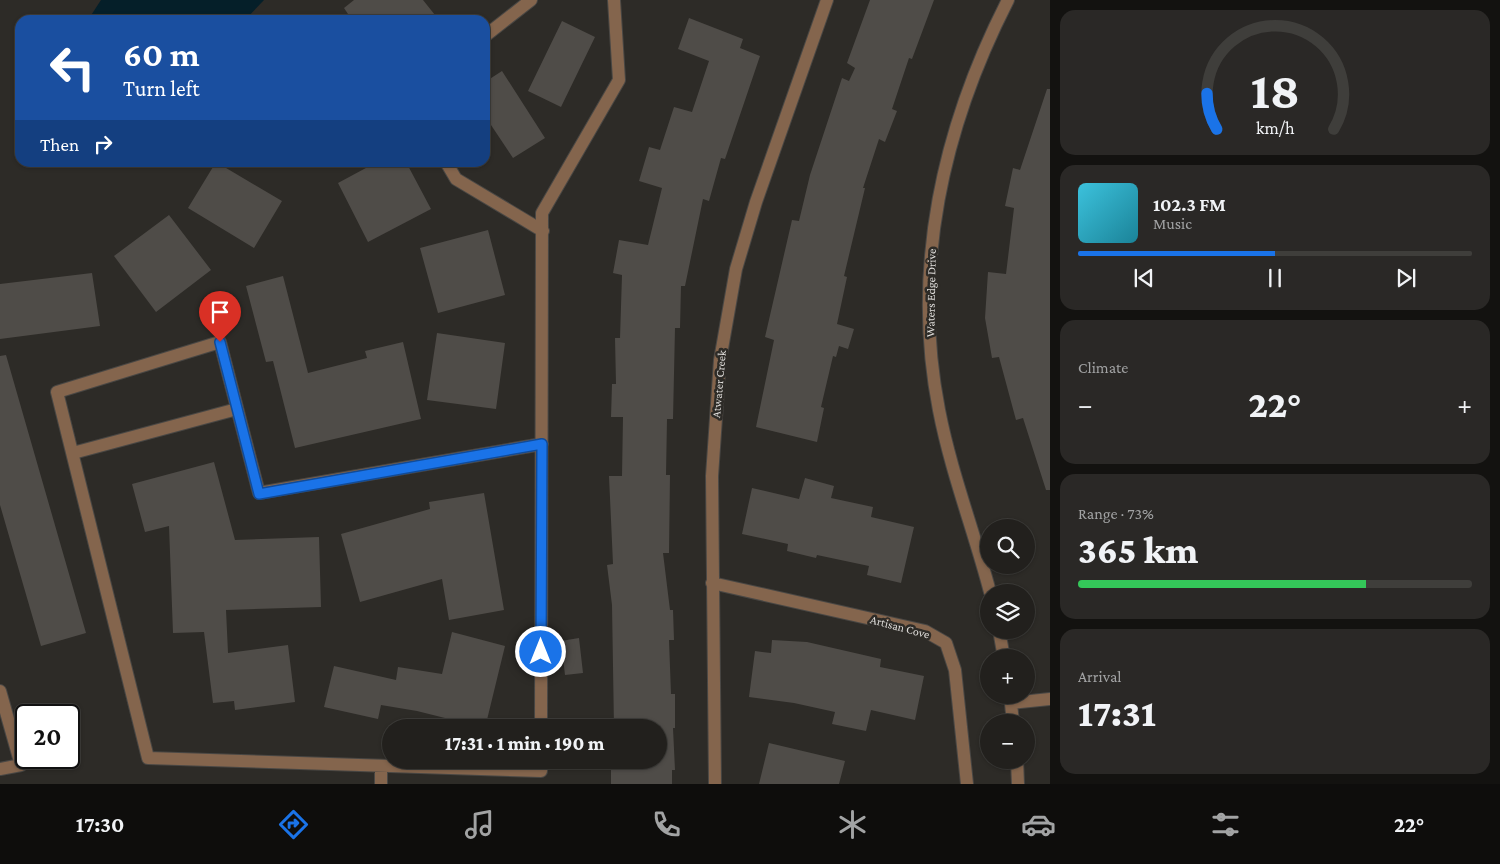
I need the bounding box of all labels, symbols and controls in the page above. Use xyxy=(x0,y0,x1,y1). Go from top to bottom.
icon: left xyxy=(40,35,105,100)
text: 60 m xyxy=(123,35,200,74)
text: 18 xyxy=(1250,61,1300,119)
text: Turn left xyxy=(123,76,200,101)
text: km/h xyxy=(1256,118,1295,138)
icon: right xyxy=(89,130,117,158)
text: Then xyxy=(40,134,79,155)
text: 102.3 FM xyxy=(1153,194,1226,215)
text: Music xyxy=(1153,215,1192,232)
street label: Waters Edge Drive xyxy=(923,249,939,337)
icon: previous xyxy=(1130,264,1158,292)
icon: pause xyxy=(1261,264,1289,292)
icon: next xyxy=(1392,264,1420,292)
pin xyxy=(199,291,241,342)
icon: arrive xyxy=(206,298,234,326)
street label: Atwater Creek xyxy=(709,349,729,418)
text: Climate xyxy=(1078,359,1128,376)
text: 22° xyxy=(1248,383,1302,425)
text: − xyxy=(1078,389,1093,420)
text: + xyxy=(1457,389,1472,420)
text: Range · 73% xyxy=(1078,505,1154,522)
map controls xyxy=(980,519,1035,769)
button: search xyxy=(980,519,1035,574)
text: 365 km xyxy=(1078,529,1198,571)
button: layers xyxy=(980,584,1035,639)
street label: Artisan Cove xyxy=(869,612,931,642)
position arrow xyxy=(514,625,566,677)
button: + xyxy=(980,649,1035,704)
text: Arrival xyxy=(1078,668,1122,685)
text: 17:31 xyxy=(1078,692,1156,734)
speed limit sign: 20 xyxy=(15,704,80,769)
button: − xyxy=(980,714,1035,769)
text: 17:31 · 1 min · 190 m xyxy=(445,733,604,754)
icon: directions xyxy=(276,807,311,842)
icon: music xyxy=(462,807,497,842)
icon: phone xyxy=(649,807,684,842)
icon: climate xyxy=(835,807,870,842)
icon: car xyxy=(1021,807,1056,842)
icon: filters xyxy=(1208,807,1243,842)
text: 17:30 xyxy=(76,812,124,837)
text: 22° xyxy=(1394,812,1424,837)

